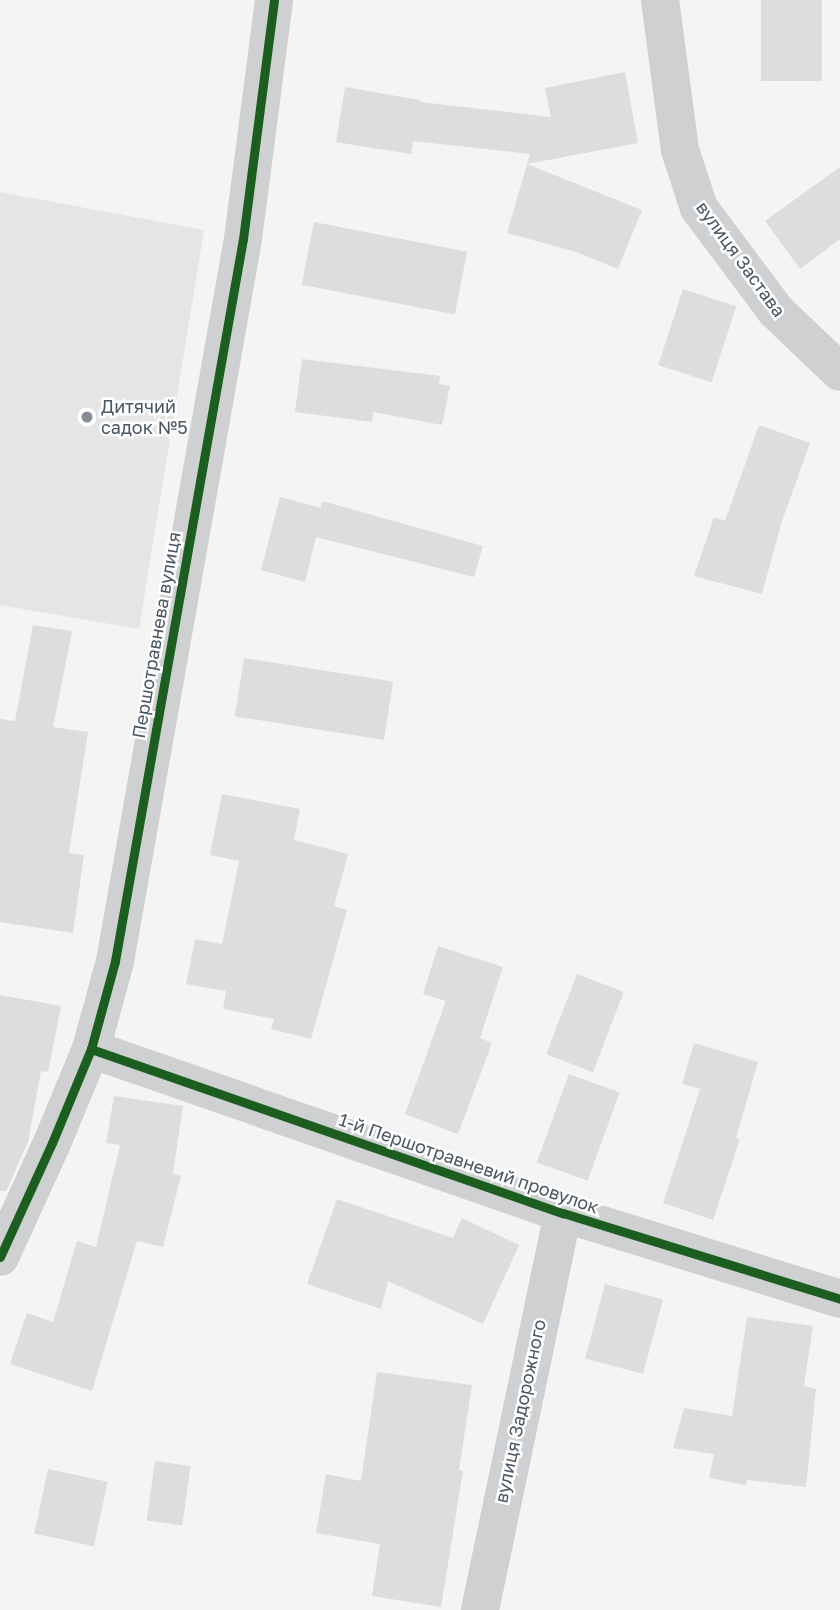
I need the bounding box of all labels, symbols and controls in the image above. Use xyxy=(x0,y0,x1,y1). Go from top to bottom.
street label: вулиця Застава xyxy=(692,197,790,321)
place label: Дитячий садок №5 xyxy=(101,396,188,438)
marker: Дитячий садок №5 xyxy=(79,409,95,425)
street label: Першотравнева вулиця xyxy=(127,530,185,740)
street label: 1-й Першотравневий провулок xyxy=(336,1108,602,1218)
street label: вулиця Задорожного xyxy=(490,1317,550,1505)

